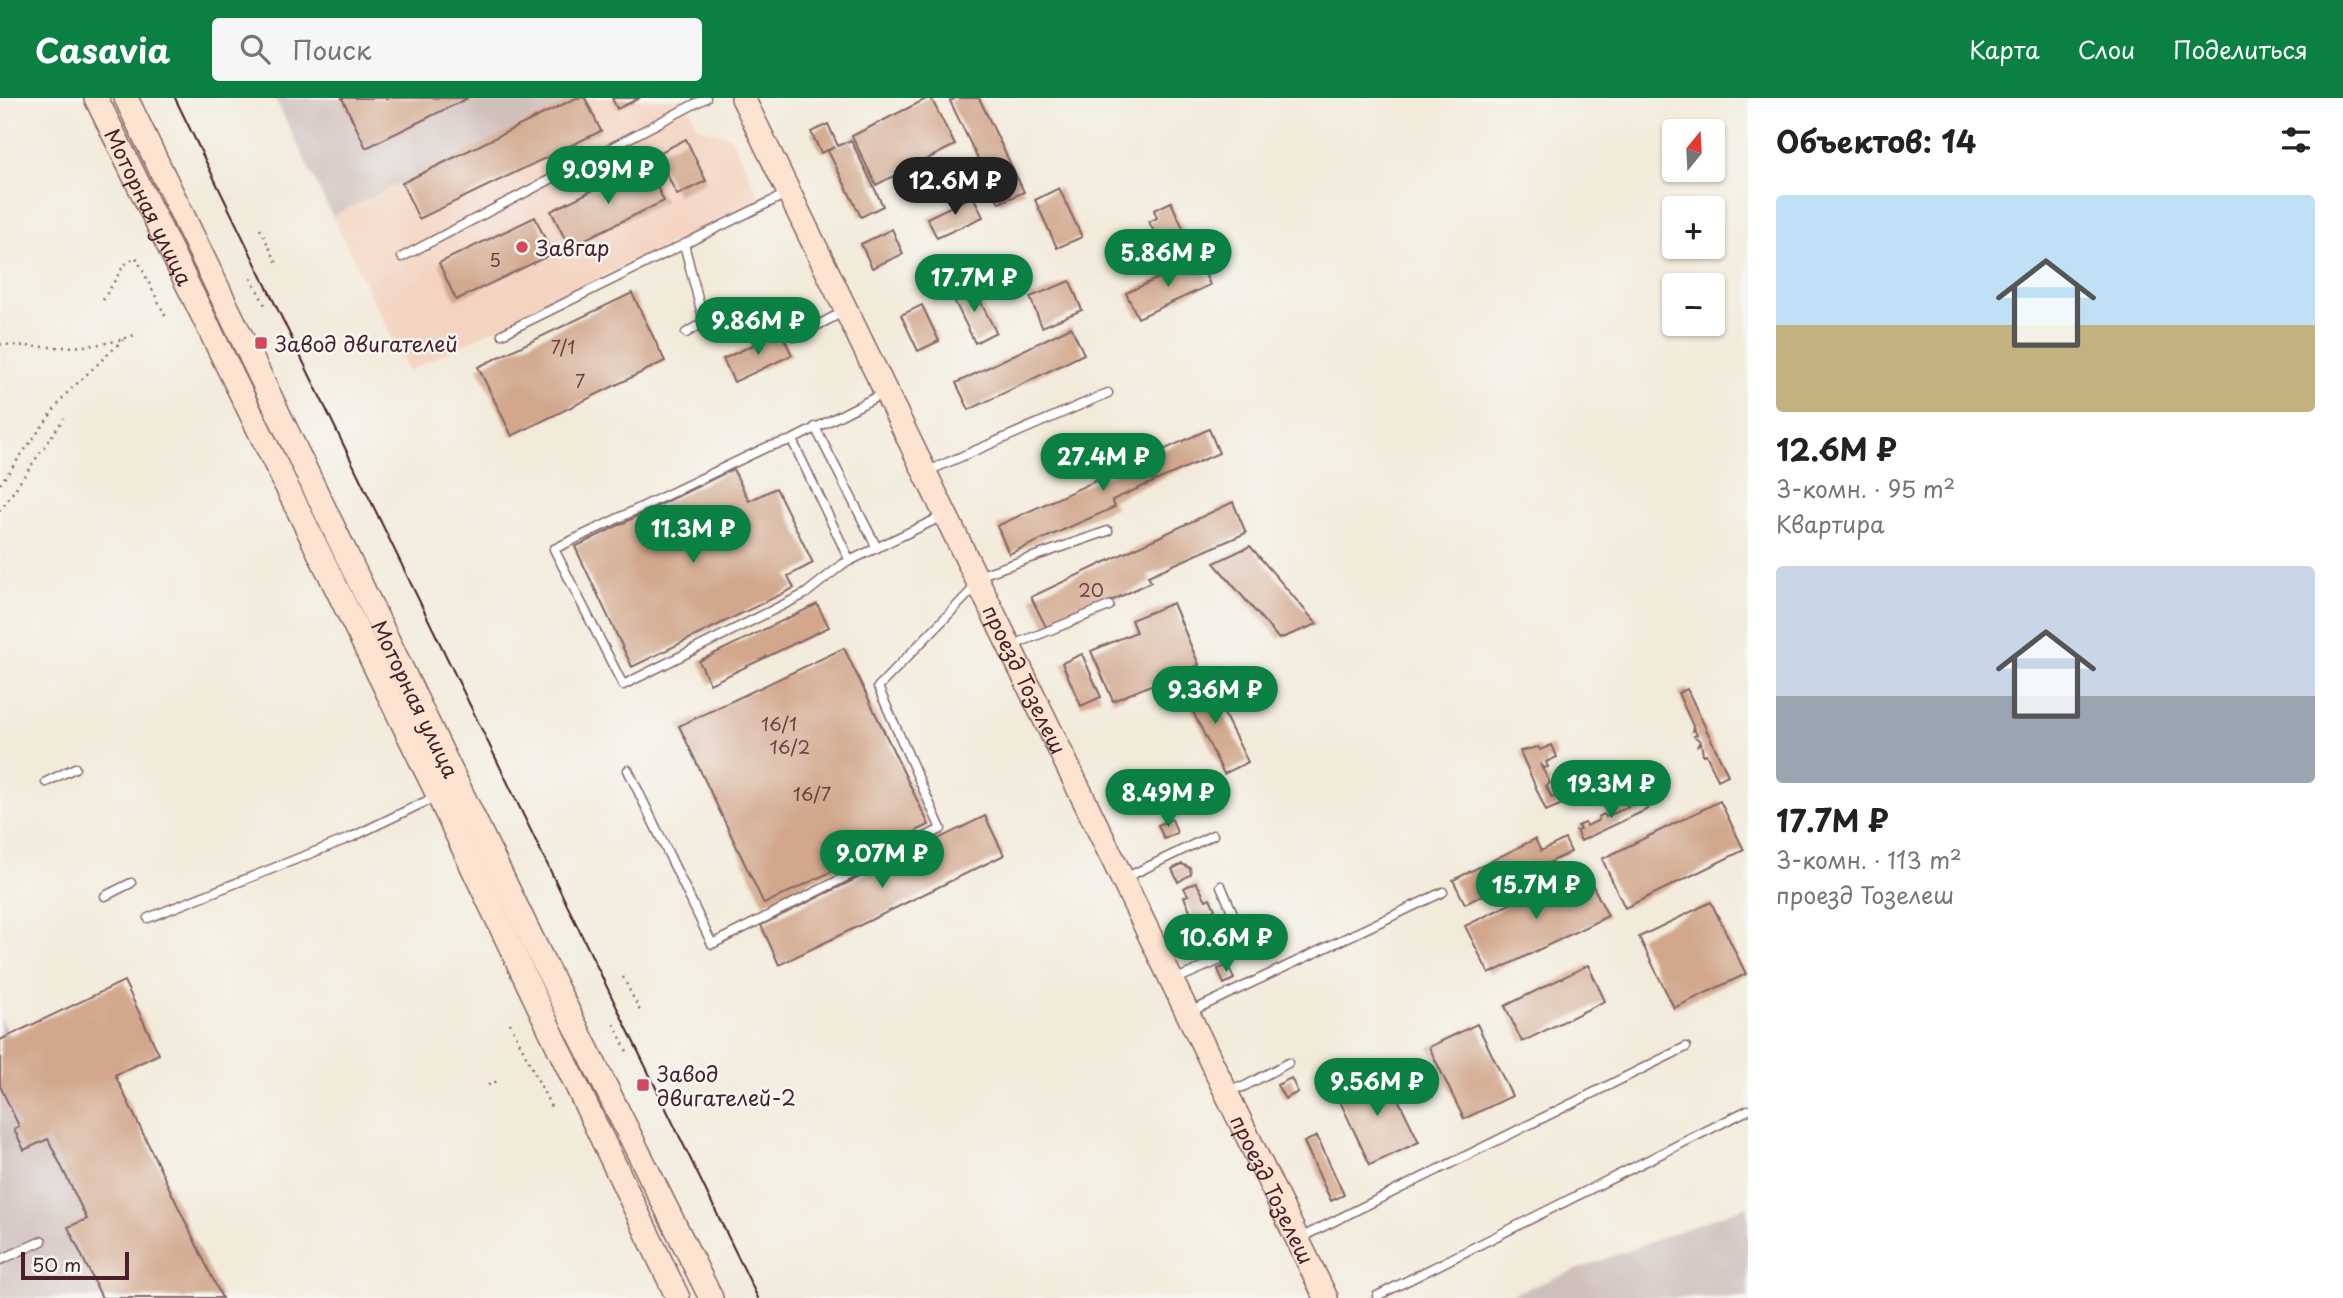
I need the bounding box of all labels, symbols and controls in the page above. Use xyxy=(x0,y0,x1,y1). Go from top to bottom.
search box xyxy=(212,18,702,81)
text: Casavia xyxy=(35,24,170,74)
icon: search xyxy=(236,30,274,68)
text: Поиск xyxy=(292,30,371,69)
text: Карта xyxy=(1969,31,2040,67)
text: Слои xyxy=(2078,31,2135,67)
text: Поделиться xyxy=(2173,31,2308,67)
text: Объектов: 14 xyxy=(1776,118,1976,163)
north arrow xyxy=(1662,119,1726,182)
map controls xyxy=(1662,119,1725,336)
icon: filters xyxy=(2277,121,2315,159)
street label: Моторная улица xyxy=(97,123,202,291)
pin: 9.09M ₽ xyxy=(543,146,673,206)
text: 9.09M ₽ xyxy=(562,151,654,186)
pin: 12.6M ₽ xyxy=(890,158,1020,217)
text: 12.6M ₽ xyxy=(909,162,1001,197)
button: + xyxy=(1662,196,1725,259)
pin: 5.86M ₽ xyxy=(1103,230,1233,289)
place label: Завгар xyxy=(536,231,609,263)
text: 5.86M ₽ xyxy=(1121,234,1215,269)
marker: Завгар xyxy=(514,239,530,255)
icon: home xyxy=(1983,240,2109,366)
house number: 5 xyxy=(489,246,501,273)
pin: 17.7M ₽ xyxy=(909,254,1039,314)
text: 17.7M ₽ xyxy=(931,259,1017,294)
button: − xyxy=(1662,273,1725,336)
pin: 9.86M ₽ xyxy=(693,298,823,357)
text: 9.86M ₽ xyxy=(711,302,805,337)
place label: Завод двигателей xyxy=(275,327,458,359)
house number: 7/1 xyxy=(551,333,575,360)
marker: Завод двигателей xyxy=(253,335,269,351)
house number: 7 xyxy=(575,367,585,394)
text: 12.6M ₽ xyxy=(1776,426,1897,471)
pin: 27.4M ₽ xyxy=(1038,434,1168,493)
text: 27.4M ₽ xyxy=(1057,438,1149,473)
text: 3-комн. · 95 m² xyxy=(1776,471,1955,506)
pin: 11.3M ₽ xyxy=(628,505,758,565)
text: Квартира xyxy=(1776,506,1884,541)
text: 11.3M ₽ xyxy=(651,510,735,545)
house number: 20 xyxy=(1078,576,1104,603)
street label: проезд Тозелеш xyxy=(975,599,1075,759)
icon: home xyxy=(1983,611,2109,737)
street label: Моторная улица xyxy=(364,614,468,784)
pin: 9.36M ₽ xyxy=(1150,666,1280,726)
text: 9.36M ₽ xyxy=(1168,671,1262,706)
house number: 16/1 xyxy=(761,710,797,737)
house number: 16/2 xyxy=(770,733,810,760)
pin: 19.3M ₽ xyxy=(1546,760,1676,820)
text: 19.3M ₽ xyxy=(1567,765,1655,800)
pin: 8.49M ₽ xyxy=(1103,770,1233,829)
text: 8.49M ₽ xyxy=(1121,774,1215,809)
house number: 16/7 xyxy=(793,780,831,807)
text: 17.7M ₽ xyxy=(1776,797,1889,842)
pin: 9.07M ₽ xyxy=(817,830,947,890)
text: 9.07M ₽ xyxy=(836,835,928,870)
text: 3-комн. · 113 m² xyxy=(1776,842,1962,877)
pin: 15.7M ₽ xyxy=(1471,862,1601,921)
text: 15.7M ₽ xyxy=(1492,866,1580,901)
text: проезд Тозелеш xyxy=(1776,877,1954,912)
pin: 10.6M ₽ xyxy=(1161,914,1291,974)
text: 10.6M ₽ xyxy=(1180,919,1272,954)
place label: Завод двигателей-2 xyxy=(657,1057,796,1113)
pin: 9.56M ₽ xyxy=(1312,1058,1442,1118)
text: 9.56M ₽ xyxy=(1330,1063,1424,1098)
marker: Завод двигателей-2 xyxy=(635,1077,651,1093)
street label: проезд Тозелеш xyxy=(1223,1109,1323,1269)
scale bar xyxy=(21,1249,130,1281)
text: 50 m xyxy=(32,1250,81,1278)

